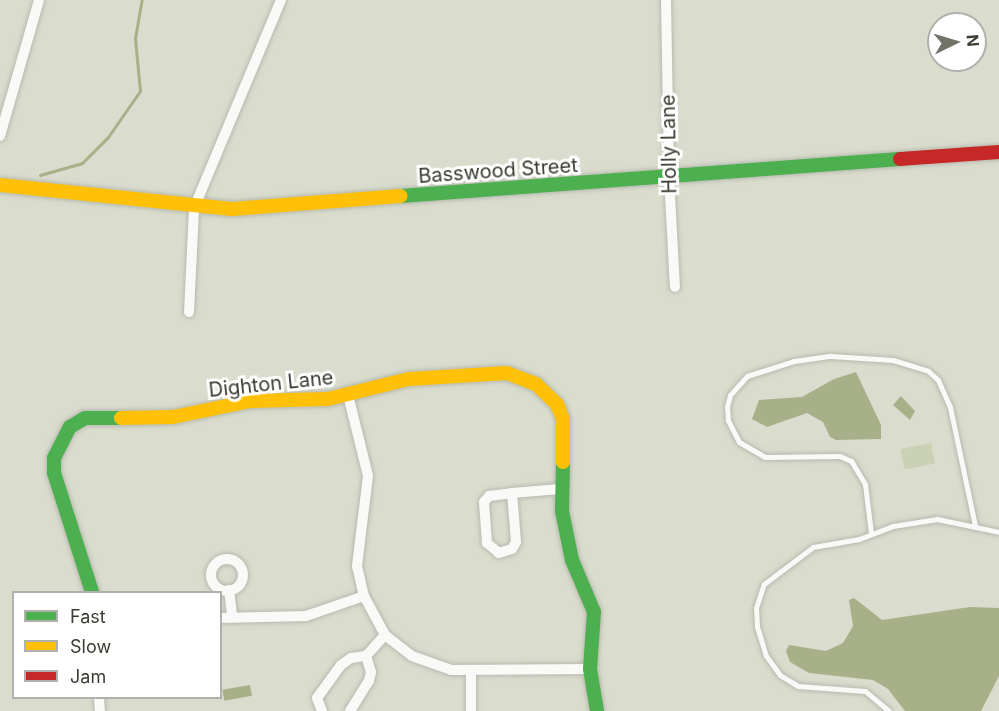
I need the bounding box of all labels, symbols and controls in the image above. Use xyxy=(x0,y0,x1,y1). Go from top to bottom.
north arrow xyxy=(927,12,987,72)
text: N xyxy=(962,34,983,48)
street label: Holly Lane xyxy=(656,94,682,194)
street label: Basswood Street xyxy=(417,153,579,189)
street label: Dighton Lane xyxy=(208,366,334,402)
legend xyxy=(12,591,222,699)
text: Fast xyxy=(70,606,106,627)
text: Slow xyxy=(70,636,111,657)
text: Jam xyxy=(70,666,106,687)

